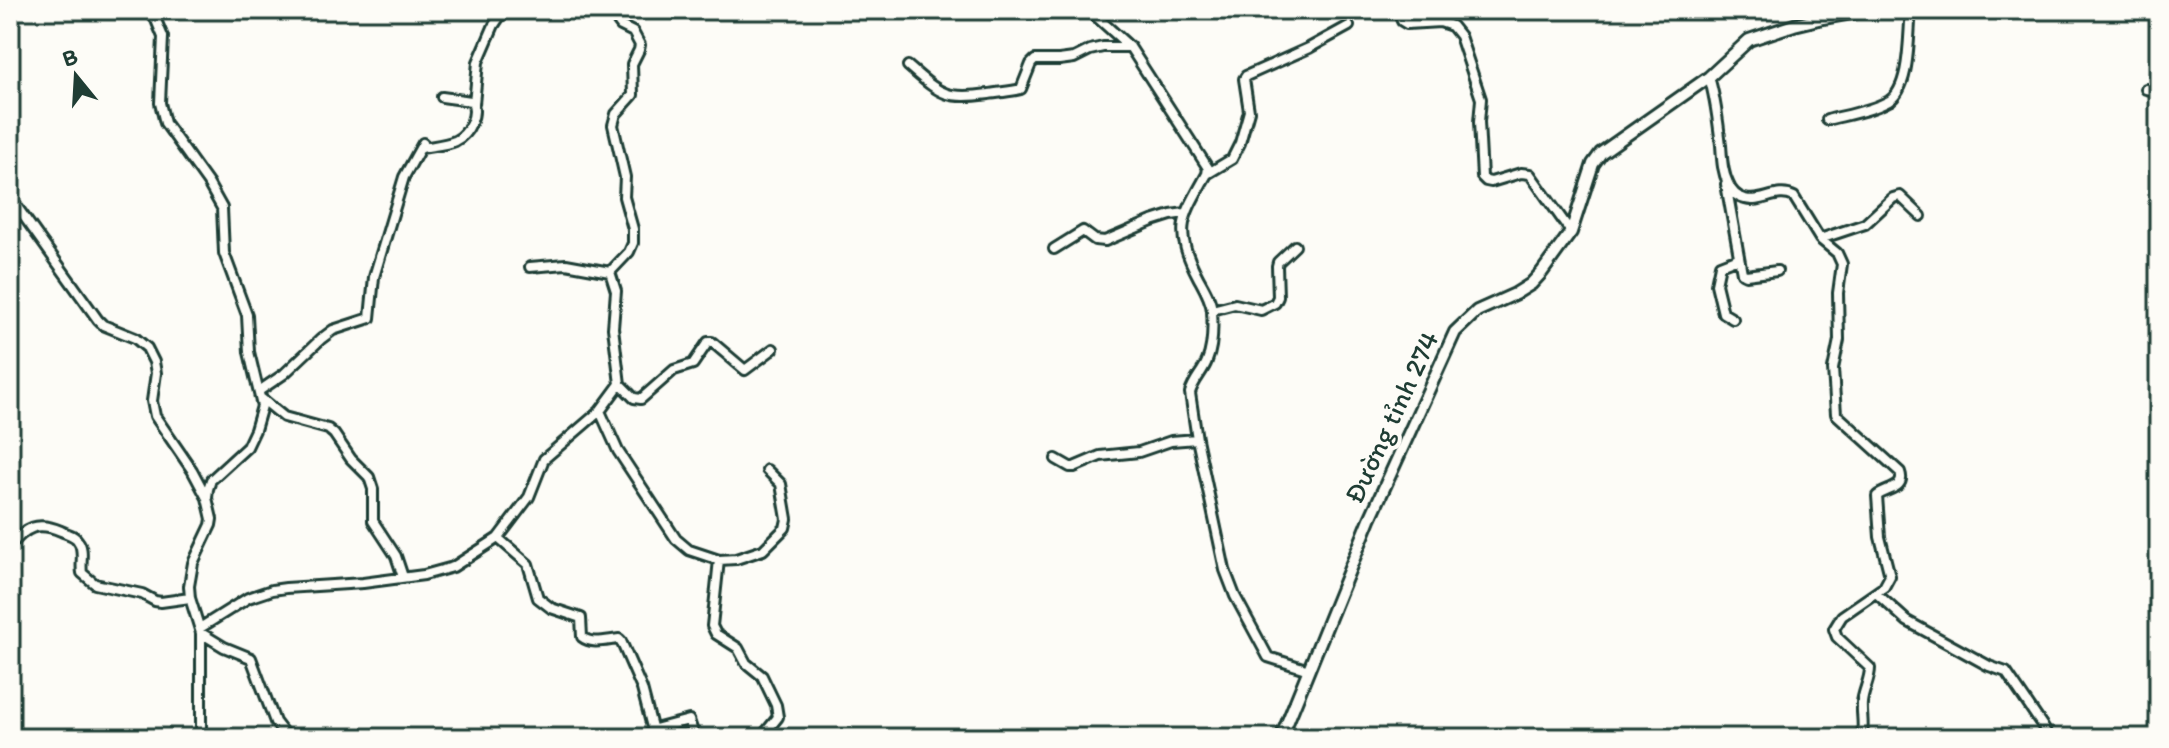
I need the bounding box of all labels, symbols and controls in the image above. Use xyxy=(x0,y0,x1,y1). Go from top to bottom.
north arrow xyxy=(36,36,116,116)
text: B xyxy=(59,42,81,72)
street label: Đường tỉnh 274 xyxy=(1336,325,1446,508)

